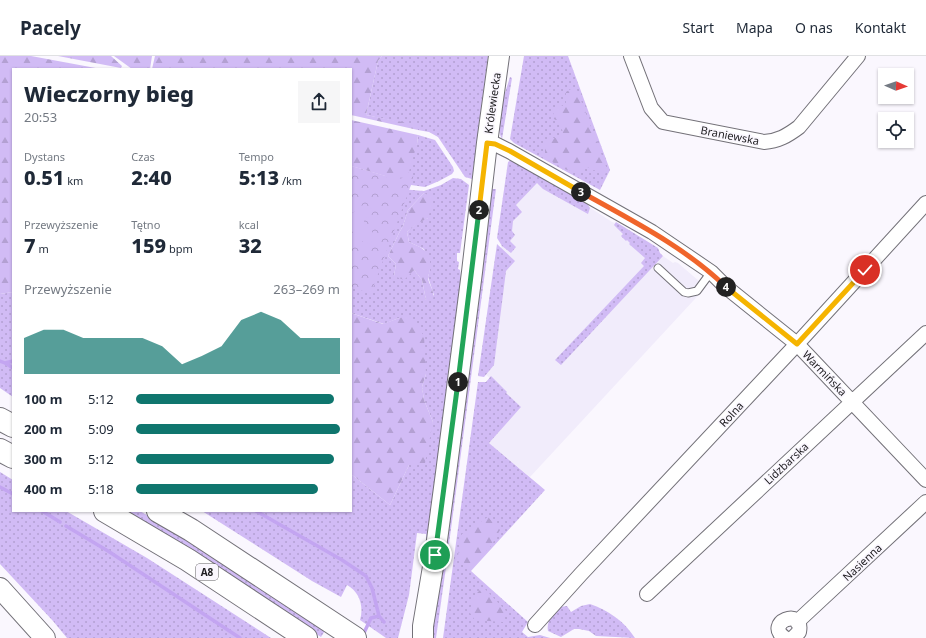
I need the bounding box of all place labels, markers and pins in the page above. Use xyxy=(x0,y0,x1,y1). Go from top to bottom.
pin: 3 xyxy=(571,182,591,202)
pin: 2 xyxy=(469,200,489,220)
pin xyxy=(848,253,882,287)
pin: 4 xyxy=(716,277,736,297)
pin: 1 xyxy=(448,372,468,392)
pin xyxy=(418,538,452,572)

